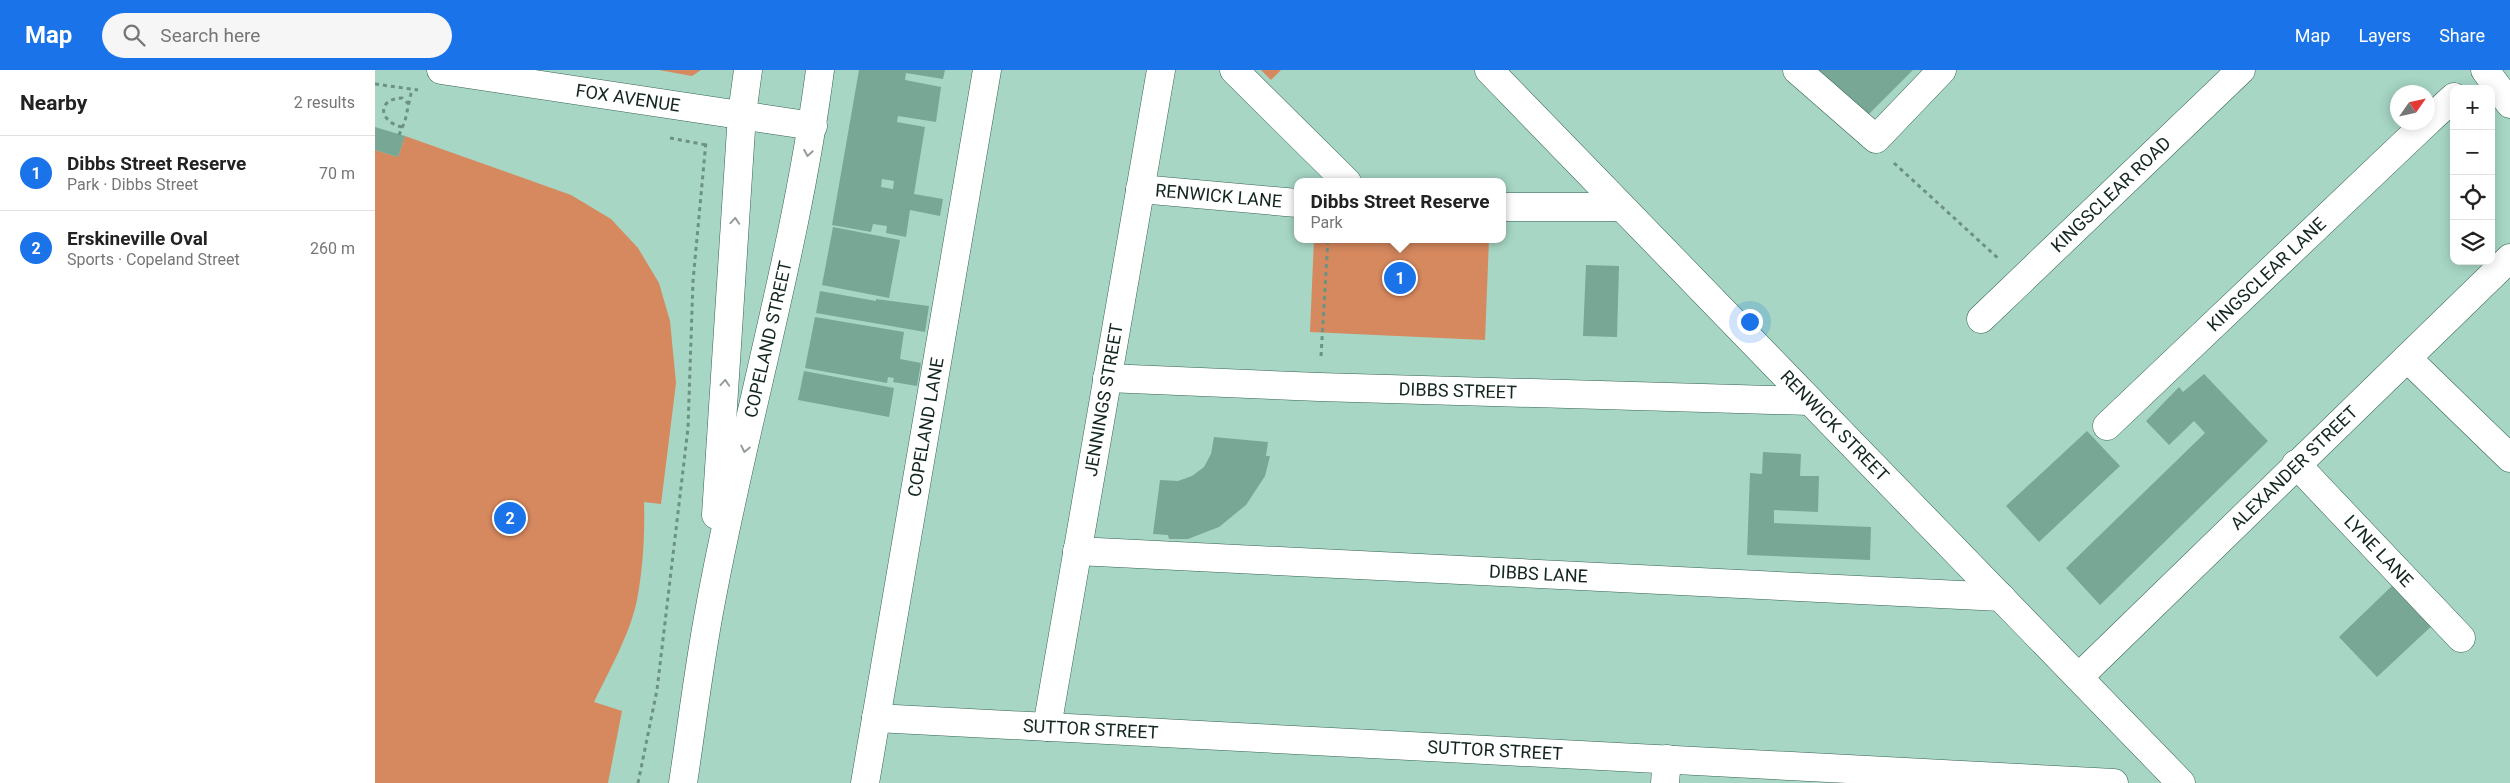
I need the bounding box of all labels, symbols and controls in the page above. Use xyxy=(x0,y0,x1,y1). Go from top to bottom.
search box xyxy=(102,13,452,58)
text: Map xyxy=(25,21,72,49)
icon: search xyxy=(120,21,148,49)
text: Search here xyxy=(160,24,260,47)
text: Map xyxy=(2295,25,2330,46)
text: Layers xyxy=(2358,25,2411,46)
text: Share xyxy=(2439,25,2485,46)
street label: FOX AVENUE xyxy=(574,79,682,116)
north arrow xyxy=(2390,85,2435,130)
map controls xyxy=(2450,85,2495,265)
button: + xyxy=(2450,85,2495,130)
text: Nearby xyxy=(20,91,87,115)
text: 2 results xyxy=(294,93,355,112)
button: − xyxy=(2450,130,2495,175)
street label: KINGSCLEAR ROAD xyxy=(2046,132,2175,256)
one-way arrow xyxy=(803,148,813,157)
text: Dibbs Street Reserve xyxy=(67,152,246,175)
text: 1 xyxy=(31,164,41,183)
text: 70 m xyxy=(319,164,355,183)
text: Park · Dibbs Street xyxy=(67,175,198,194)
button: locate xyxy=(2450,175,2495,220)
popup xyxy=(1294,178,1506,243)
street label: RENWICK LANE xyxy=(1154,179,1283,212)
text: Dibbs Street Reserve xyxy=(1310,190,1490,213)
text: Park xyxy=(1310,213,1343,232)
street label: KINGSCLEAR LANE xyxy=(2202,213,2330,335)
one-way arrow xyxy=(730,217,741,225)
button: layers xyxy=(2450,220,2495,265)
text: Erskineville Oval xyxy=(67,227,208,250)
text: 2 xyxy=(31,239,41,258)
text: 260 m xyxy=(310,239,355,258)
text: Sports · Copeland Street xyxy=(67,250,240,269)
street label: COPELAND STREET xyxy=(740,259,796,420)
pin: 1 xyxy=(1384,259,1416,297)
your location xyxy=(1737,309,1763,335)
street label: JENNINGS STREET xyxy=(1080,321,1127,478)
street label: COPELAND LANE xyxy=(903,356,948,498)
street label: RENWICK STREET xyxy=(1776,366,1894,486)
street label: DIBBS STREET xyxy=(1398,378,1517,403)
one-way arrow xyxy=(719,379,730,387)
street label: ALEXANDER STREET xyxy=(2226,401,2362,534)
one-way arrow xyxy=(740,444,751,453)
pin: 2 xyxy=(494,499,526,537)
street label: LYNE LANE xyxy=(2340,511,2418,591)
street label: DIBBS LANE xyxy=(1488,561,1588,586)
street label: SUTTOR STREET xyxy=(1022,715,1159,743)
street label: SUTTOR STREET xyxy=(1427,736,1564,764)

